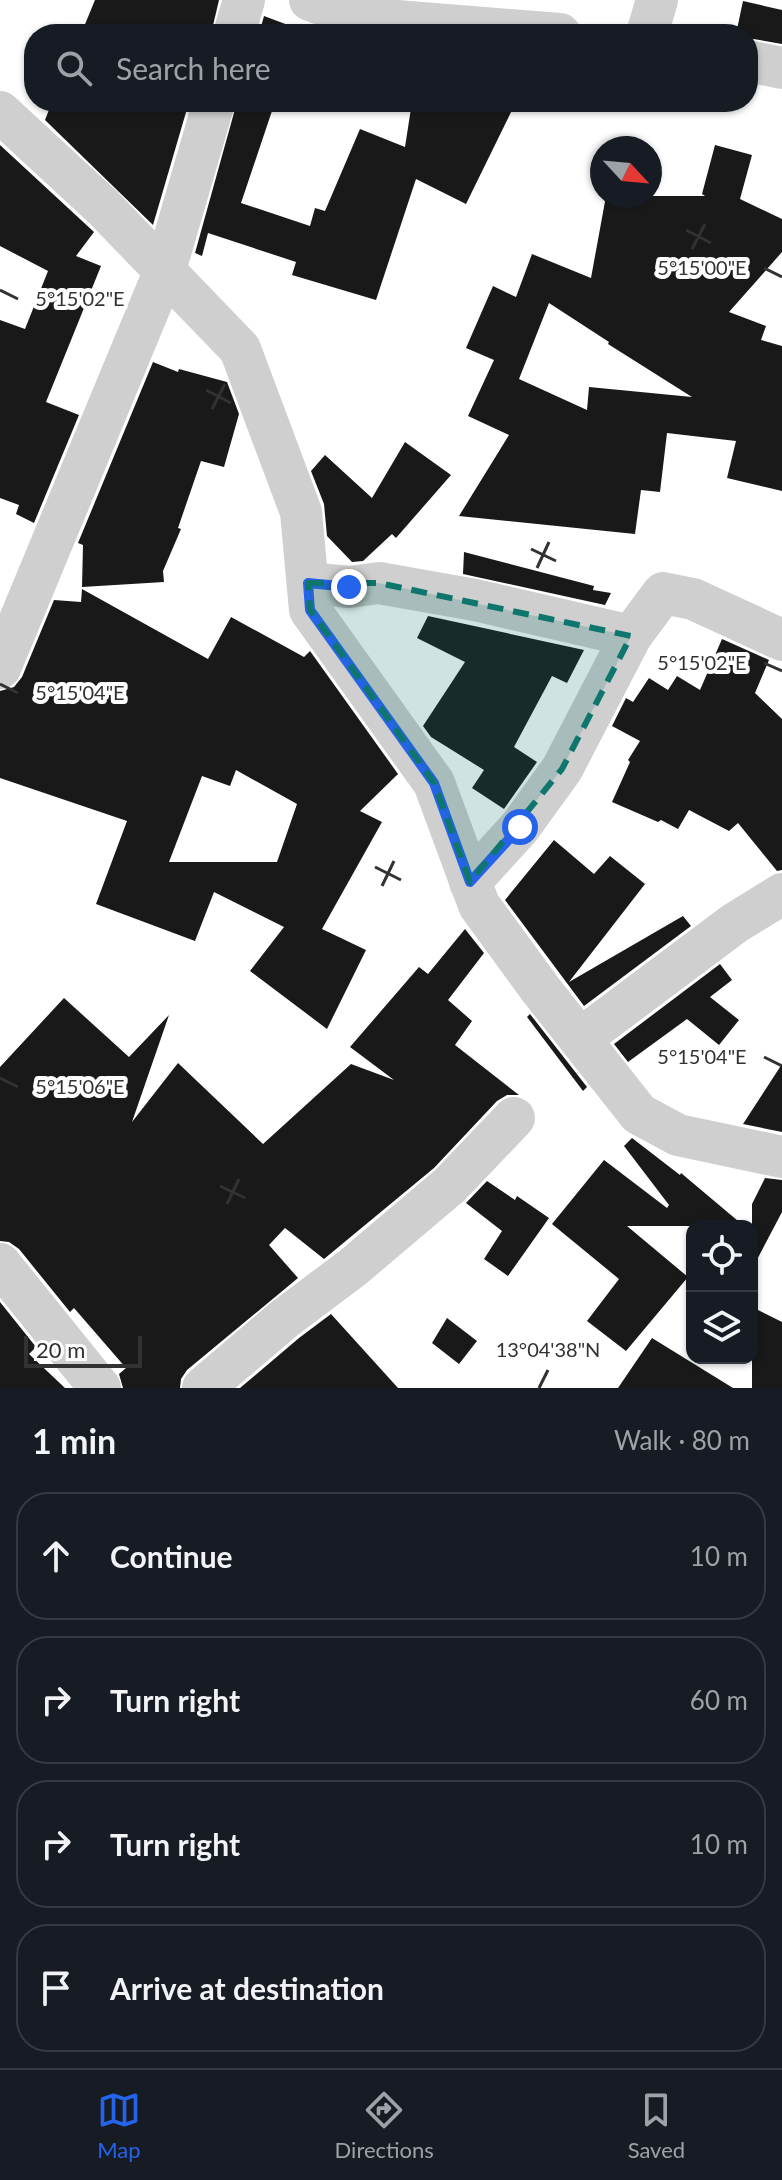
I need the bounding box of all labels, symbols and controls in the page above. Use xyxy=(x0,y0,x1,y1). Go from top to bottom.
search box xyxy=(24,24,758,112)
icon: search xyxy=(52,46,96,90)
text: Search here xyxy=(116,50,271,86)
north arrow xyxy=(590,136,662,208)
text: 5°15'00"E xyxy=(657,255,747,279)
text: 5°15'02"E xyxy=(35,286,125,310)
route end xyxy=(331,569,367,605)
text: 5°15'02"E xyxy=(657,650,747,674)
text: 5°15'04"E xyxy=(35,680,125,704)
route start xyxy=(502,809,538,845)
text: 5°15'04"E xyxy=(657,1044,747,1068)
text: 5°15'06"E xyxy=(35,1074,125,1098)
map controls xyxy=(686,1220,758,1364)
button: locate xyxy=(686,1220,758,1292)
button: layers xyxy=(686,1292,758,1364)
scale bar xyxy=(24,1332,142,1368)
text: 20 m xyxy=(36,1336,85,1363)
text: 13°04'38"N xyxy=(496,1337,600,1361)
text: 1 min xyxy=(32,1420,116,1461)
text: Walk · 80 m xyxy=(614,1424,750,1456)
icon: ahead xyxy=(34,1534,78,1578)
text: Continue xyxy=(110,1538,233,1574)
text: 10 m xyxy=(690,1540,748,1572)
icon: right xyxy=(34,1678,78,1722)
text: Turn right xyxy=(110,1682,240,1718)
text: 60 m xyxy=(690,1684,748,1716)
icon: right xyxy=(34,1822,78,1866)
text: Turn right xyxy=(110,1826,240,1862)
text: 10 m xyxy=(690,1828,748,1860)
icon: arrive xyxy=(34,1966,78,2010)
text: Arrive at destination xyxy=(110,1970,384,2006)
tab: Map xyxy=(97,2088,141,2163)
tab: Directions xyxy=(335,2088,434,2163)
tab: Saved xyxy=(628,2088,685,2163)

